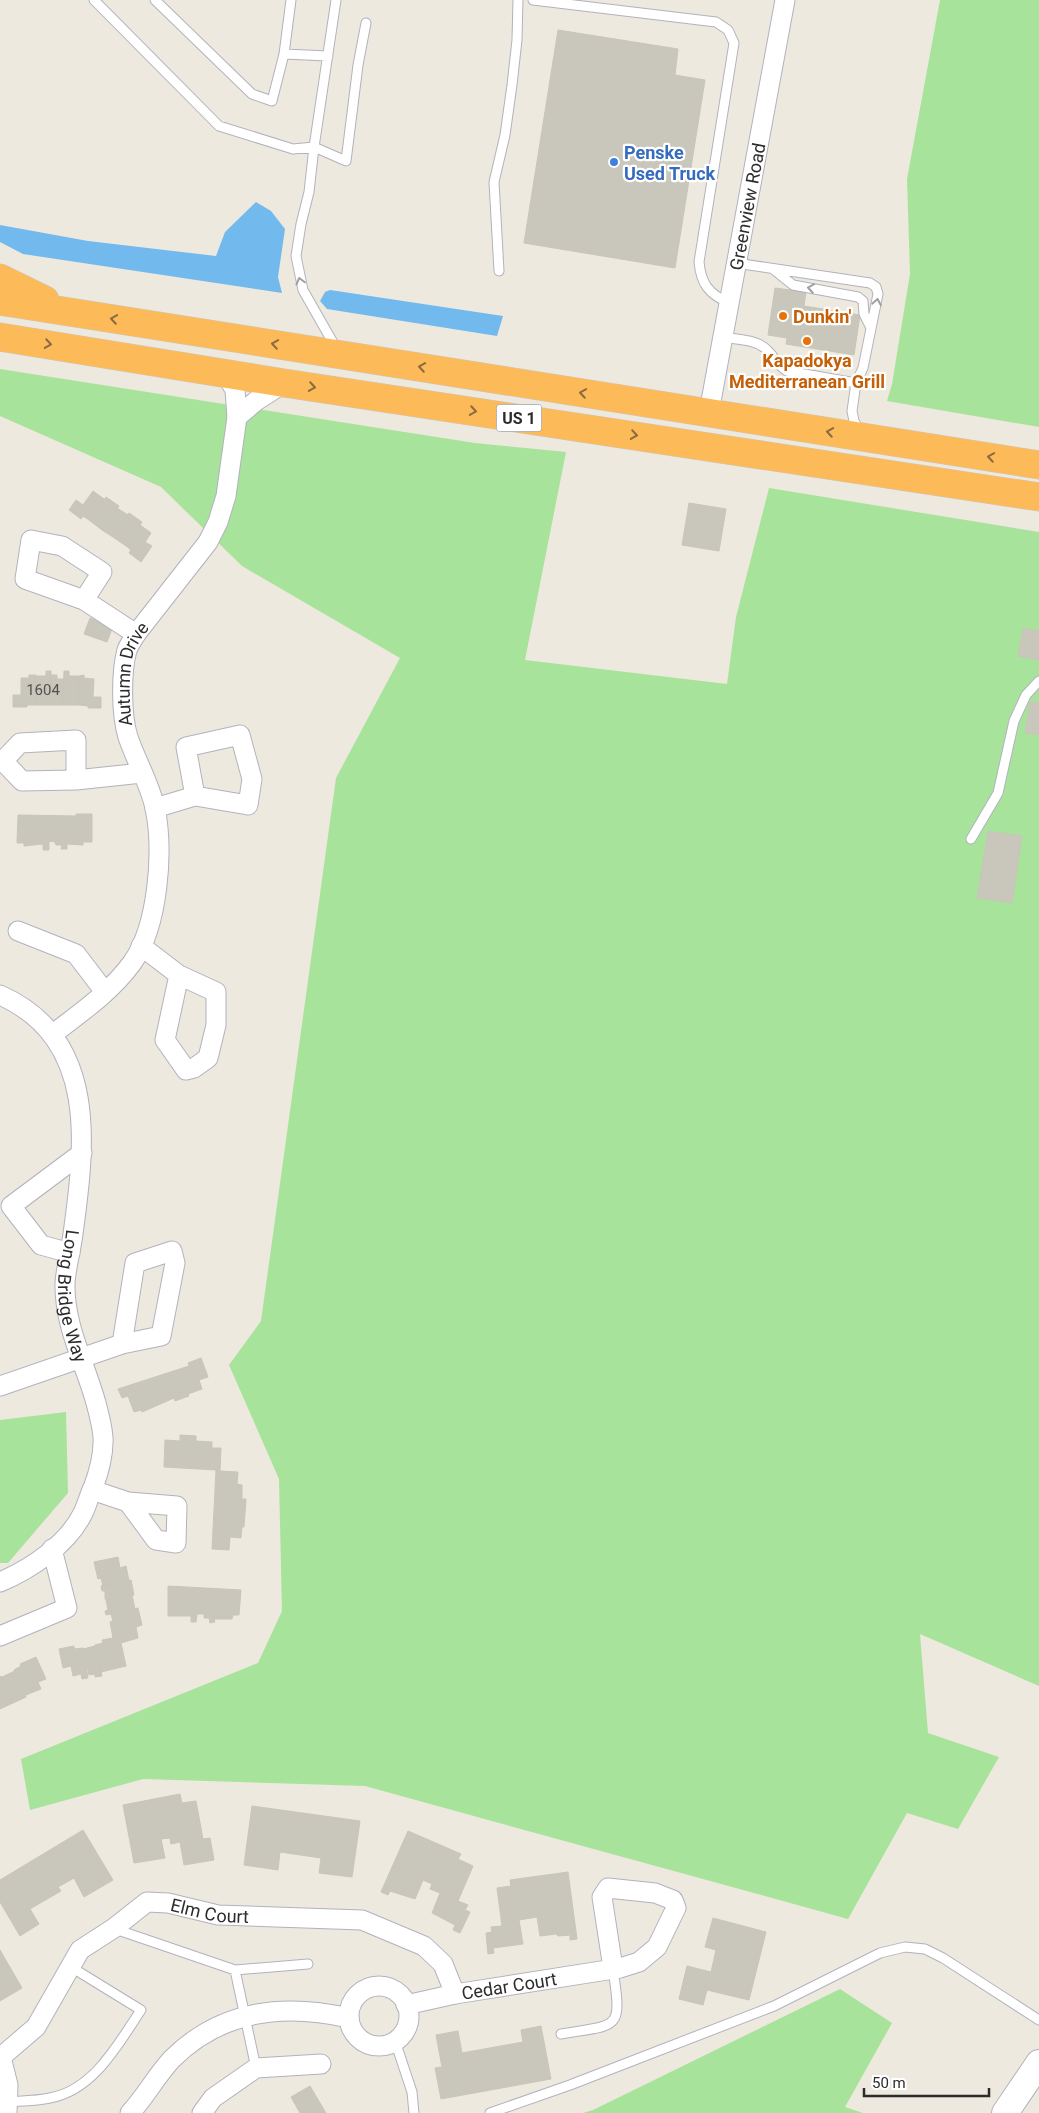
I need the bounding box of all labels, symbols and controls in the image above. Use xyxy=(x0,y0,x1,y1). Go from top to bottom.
street label: Greenview Road xyxy=(725,141,769,272)
place label: Penske Used Truck xyxy=(624,142,716,184)
marker: Penske Used Truck xyxy=(608,156,620,168)
one-way arrow xyxy=(296,278,306,286)
one-way arrow xyxy=(807,284,815,294)
one-way arrow xyxy=(871,297,881,306)
place label: Dunkin' xyxy=(793,306,852,327)
marker: Dunkin' xyxy=(777,310,789,322)
one-way arrow xyxy=(110,314,118,325)
marker: Kapadokya Mediterranean Grill xyxy=(801,335,813,347)
one-way arrow xyxy=(44,339,52,349)
one-way arrow xyxy=(271,340,279,350)
place label: Kapadokya Mediterranean Grill xyxy=(729,350,885,392)
one-way arrow xyxy=(418,363,427,373)
one-way arrow xyxy=(308,381,317,391)
one-way arrow xyxy=(578,388,587,398)
road number: US 1 xyxy=(496,404,542,432)
one-way arrow xyxy=(469,405,477,416)
one-way arrow xyxy=(826,427,835,437)
one-way arrow xyxy=(629,430,638,440)
one-way arrow xyxy=(986,453,995,463)
street label: Autumn Drive xyxy=(112,617,152,728)
house number: 1604 xyxy=(26,681,60,699)
street label: Long Bridge Way xyxy=(54,1229,92,1365)
street label: Elm Court xyxy=(169,1894,249,1927)
street label: Cedar Court xyxy=(460,1968,558,2003)
scale bar xyxy=(864,2066,989,2098)
text: 50 m xyxy=(872,2074,906,2092)

